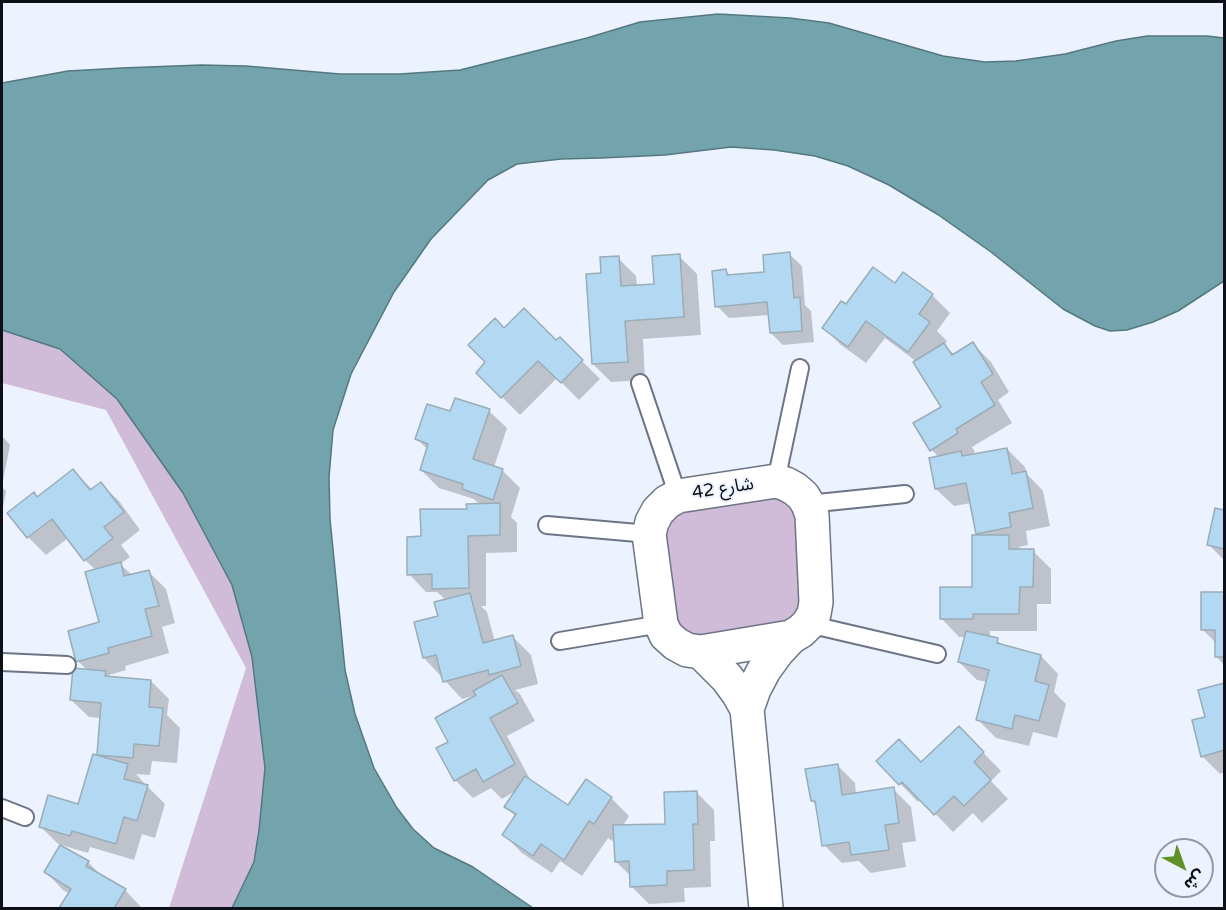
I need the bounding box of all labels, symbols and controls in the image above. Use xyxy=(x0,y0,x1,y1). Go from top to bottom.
street label: شارع 42 xyxy=(691,473,755,505)
north arrow xyxy=(1154,838,1214,898)
text: ش xyxy=(1180,865,1209,895)

